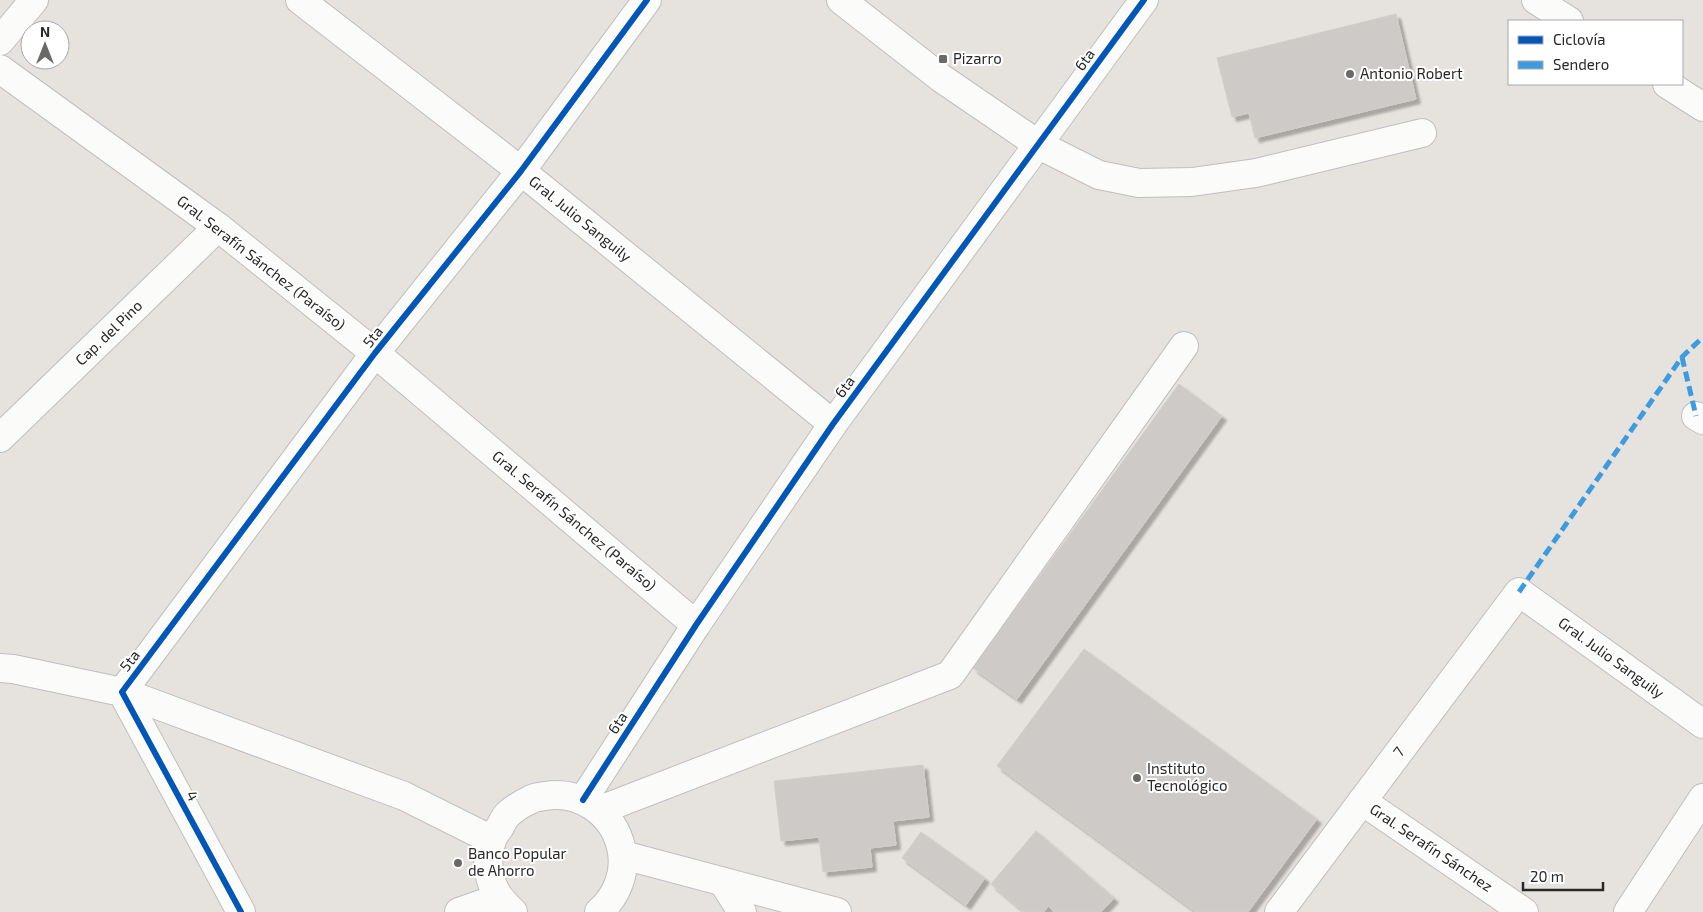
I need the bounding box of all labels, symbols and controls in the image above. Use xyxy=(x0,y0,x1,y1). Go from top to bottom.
north arrow xyxy=(20,20,70,70)
legend xyxy=(1508,20,1683,85)
text: N xyxy=(40,23,50,40)
text: Ciclovía xyxy=(1553,30,1605,48)
street label: 6ta xyxy=(1070,45,1098,74)
place label: Pizarro xyxy=(953,49,1002,67)
marker: Pizarro xyxy=(937,53,949,65)
text: Sendero xyxy=(1553,55,1609,73)
place label: Antonio Robert xyxy=(1360,64,1463,82)
marker: Antonio Robert xyxy=(1344,68,1356,80)
street label: Gral. Julio Sanguily xyxy=(526,171,635,265)
street label: Gral. Serafín Sánchez (Paraíso) xyxy=(174,191,349,333)
street label: Cap. del Pino xyxy=(71,296,146,369)
street label: 5ta xyxy=(358,322,386,351)
street label: 6ta xyxy=(830,372,858,401)
street label: Gral. Serafín Sánchez (Paraíso) xyxy=(489,446,660,594)
street label: Gral. Julio Sanguily xyxy=(1555,613,1668,702)
street label: 5ta xyxy=(115,646,143,675)
street label: 6ta xyxy=(603,708,631,737)
street label: 7 xyxy=(1389,743,1408,760)
place label: Instituto Tecnológico xyxy=(1147,759,1227,794)
marker: Instituto Tecnológico xyxy=(1131,772,1143,784)
street label: 4 xyxy=(183,787,203,804)
street label: Gral. Serafín Sánchez xyxy=(1367,799,1496,895)
place label: Banco Popular de Ahorro xyxy=(468,844,567,879)
marker: Banco Popular de Ahorro xyxy=(452,857,464,869)
scale bar xyxy=(1523,860,1603,892)
text: 20 m xyxy=(1530,867,1564,885)

